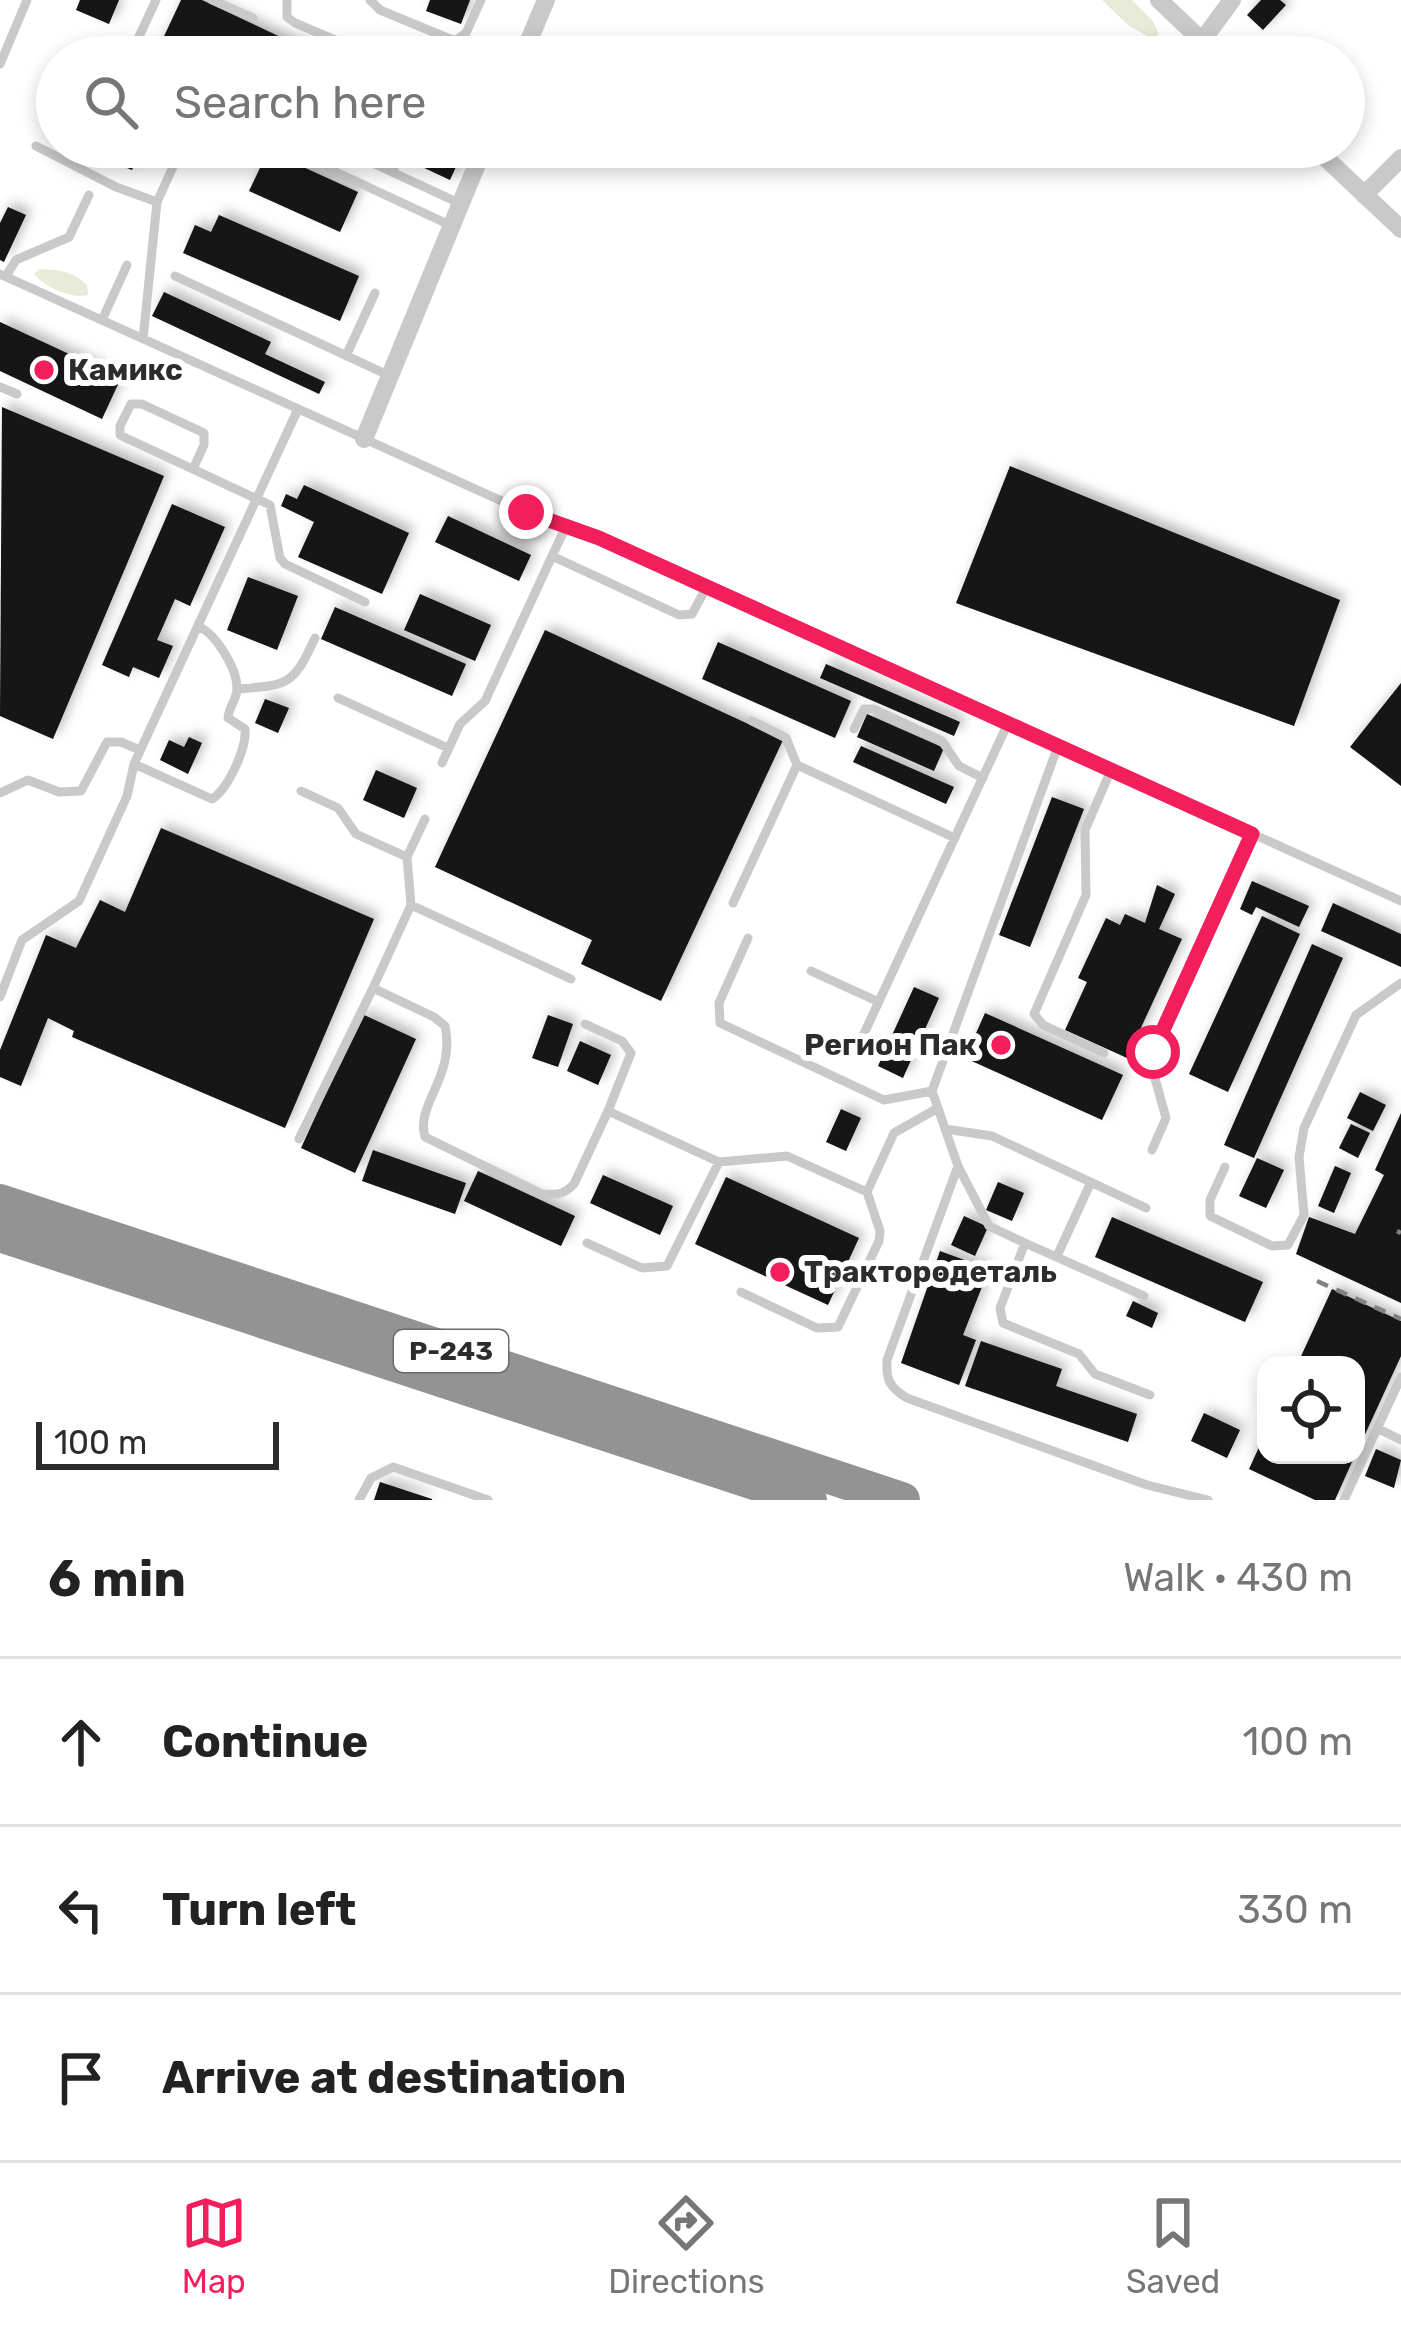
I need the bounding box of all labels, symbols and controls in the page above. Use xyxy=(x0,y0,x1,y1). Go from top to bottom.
search box xyxy=(36,36,1365,168)
icon: search xyxy=(78,69,144,135)
text: Search here xyxy=(174,76,426,129)
place label: Камикс xyxy=(68,352,183,388)
marker: Камикс xyxy=(31,357,57,383)
route end xyxy=(499,485,553,539)
route start xyxy=(1126,1025,1180,1079)
place label: Регион Пак xyxy=(804,1027,977,1063)
marker: Регион Пак xyxy=(988,1032,1014,1058)
place label: Трактородеталь xyxy=(804,1254,1057,1290)
marker: Трактородеталь xyxy=(767,1259,793,1285)
road number: Р-243 xyxy=(394,1330,508,1372)
map controls xyxy=(1257,1356,1365,1464)
button: locate xyxy=(1257,1356,1365,1464)
scale bar xyxy=(36,1416,279,1469)
text: 100 m xyxy=(54,1423,147,1462)
text: 6 min xyxy=(48,1548,186,1609)
text: Walk · 430 m xyxy=(1123,1555,1353,1601)
icon: ahead xyxy=(48,1709,114,1775)
text: Continue xyxy=(162,1715,368,1768)
text: 100 m xyxy=(1243,1719,1353,1765)
icon: left xyxy=(48,1877,114,1943)
text: Turn left xyxy=(162,1883,356,1936)
text: 330 m xyxy=(1237,1887,1353,1933)
icon: arrive xyxy=(48,2045,114,2111)
text: Arrive at destination xyxy=(162,2051,627,2104)
tab: Map xyxy=(181,2190,247,2301)
tab: Directions xyxy=(608,2190,765,2301)
tab: Saved xyxy=(1126,2190,1220,2301)

